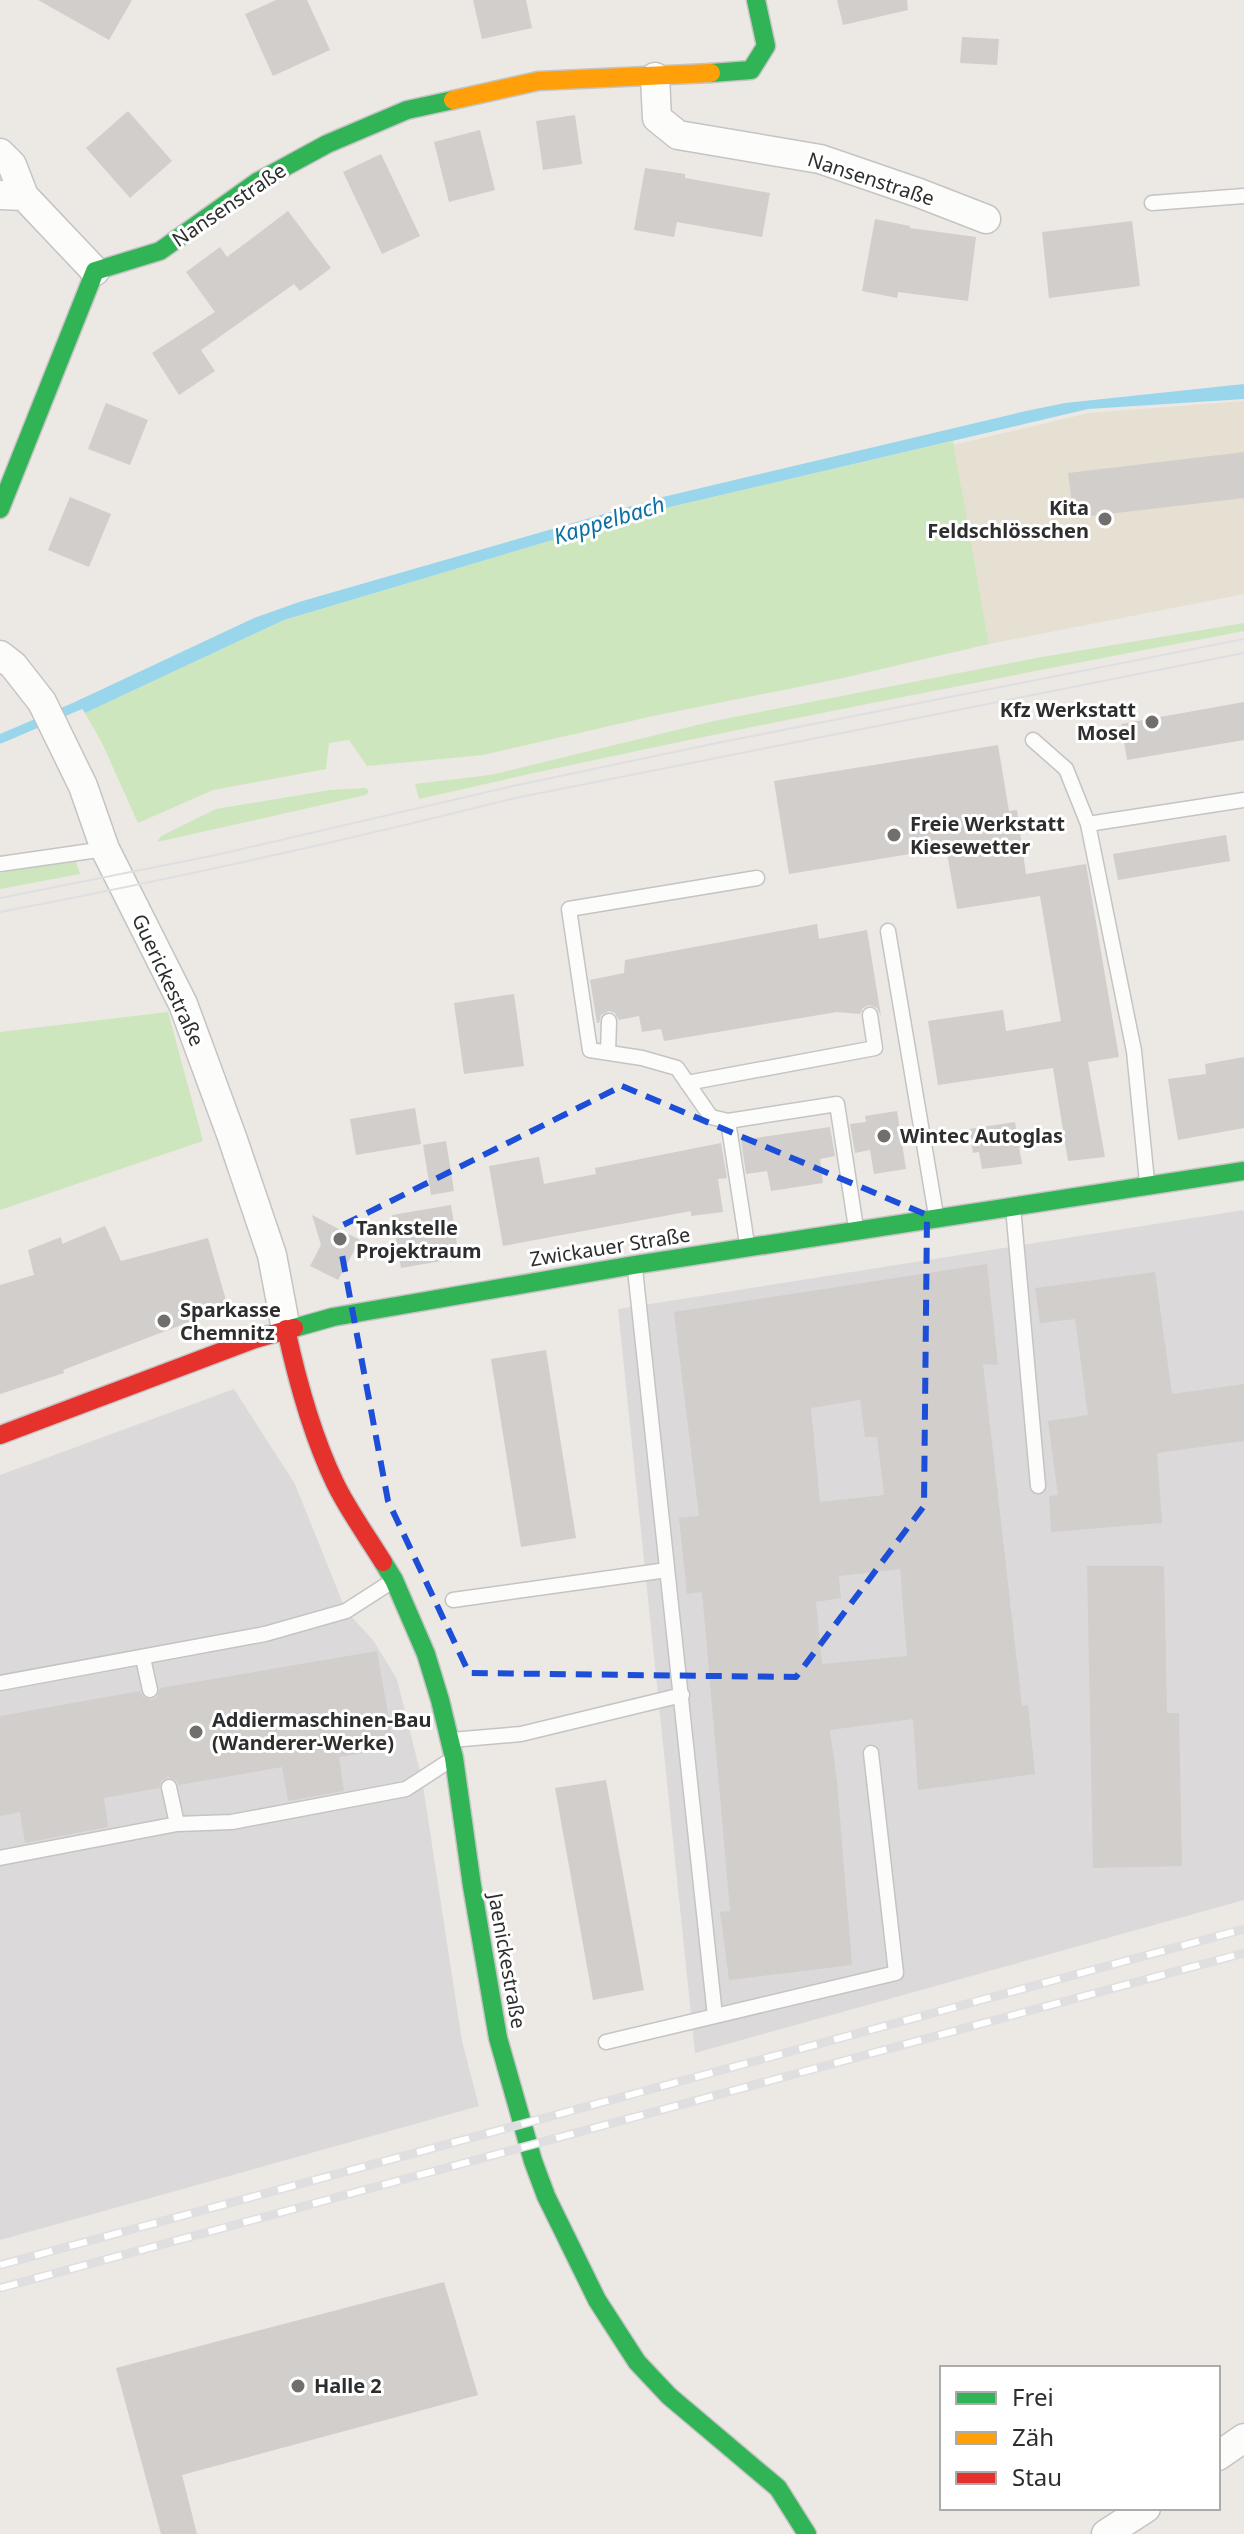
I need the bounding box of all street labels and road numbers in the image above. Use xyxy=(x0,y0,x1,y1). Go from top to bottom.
street label: Nansenstraße xyxy=(804,145,938,212)
street label: Nansenstraße xyxy=(167,157,291,253)
street label: Guerickestraße xyxy=(126,909,211,1050)
street label: Zwickauer Straße xyxy=(528,1220,692,1273)
street label: Jaenickestraße xyxy=(482,1889,533,2031)

